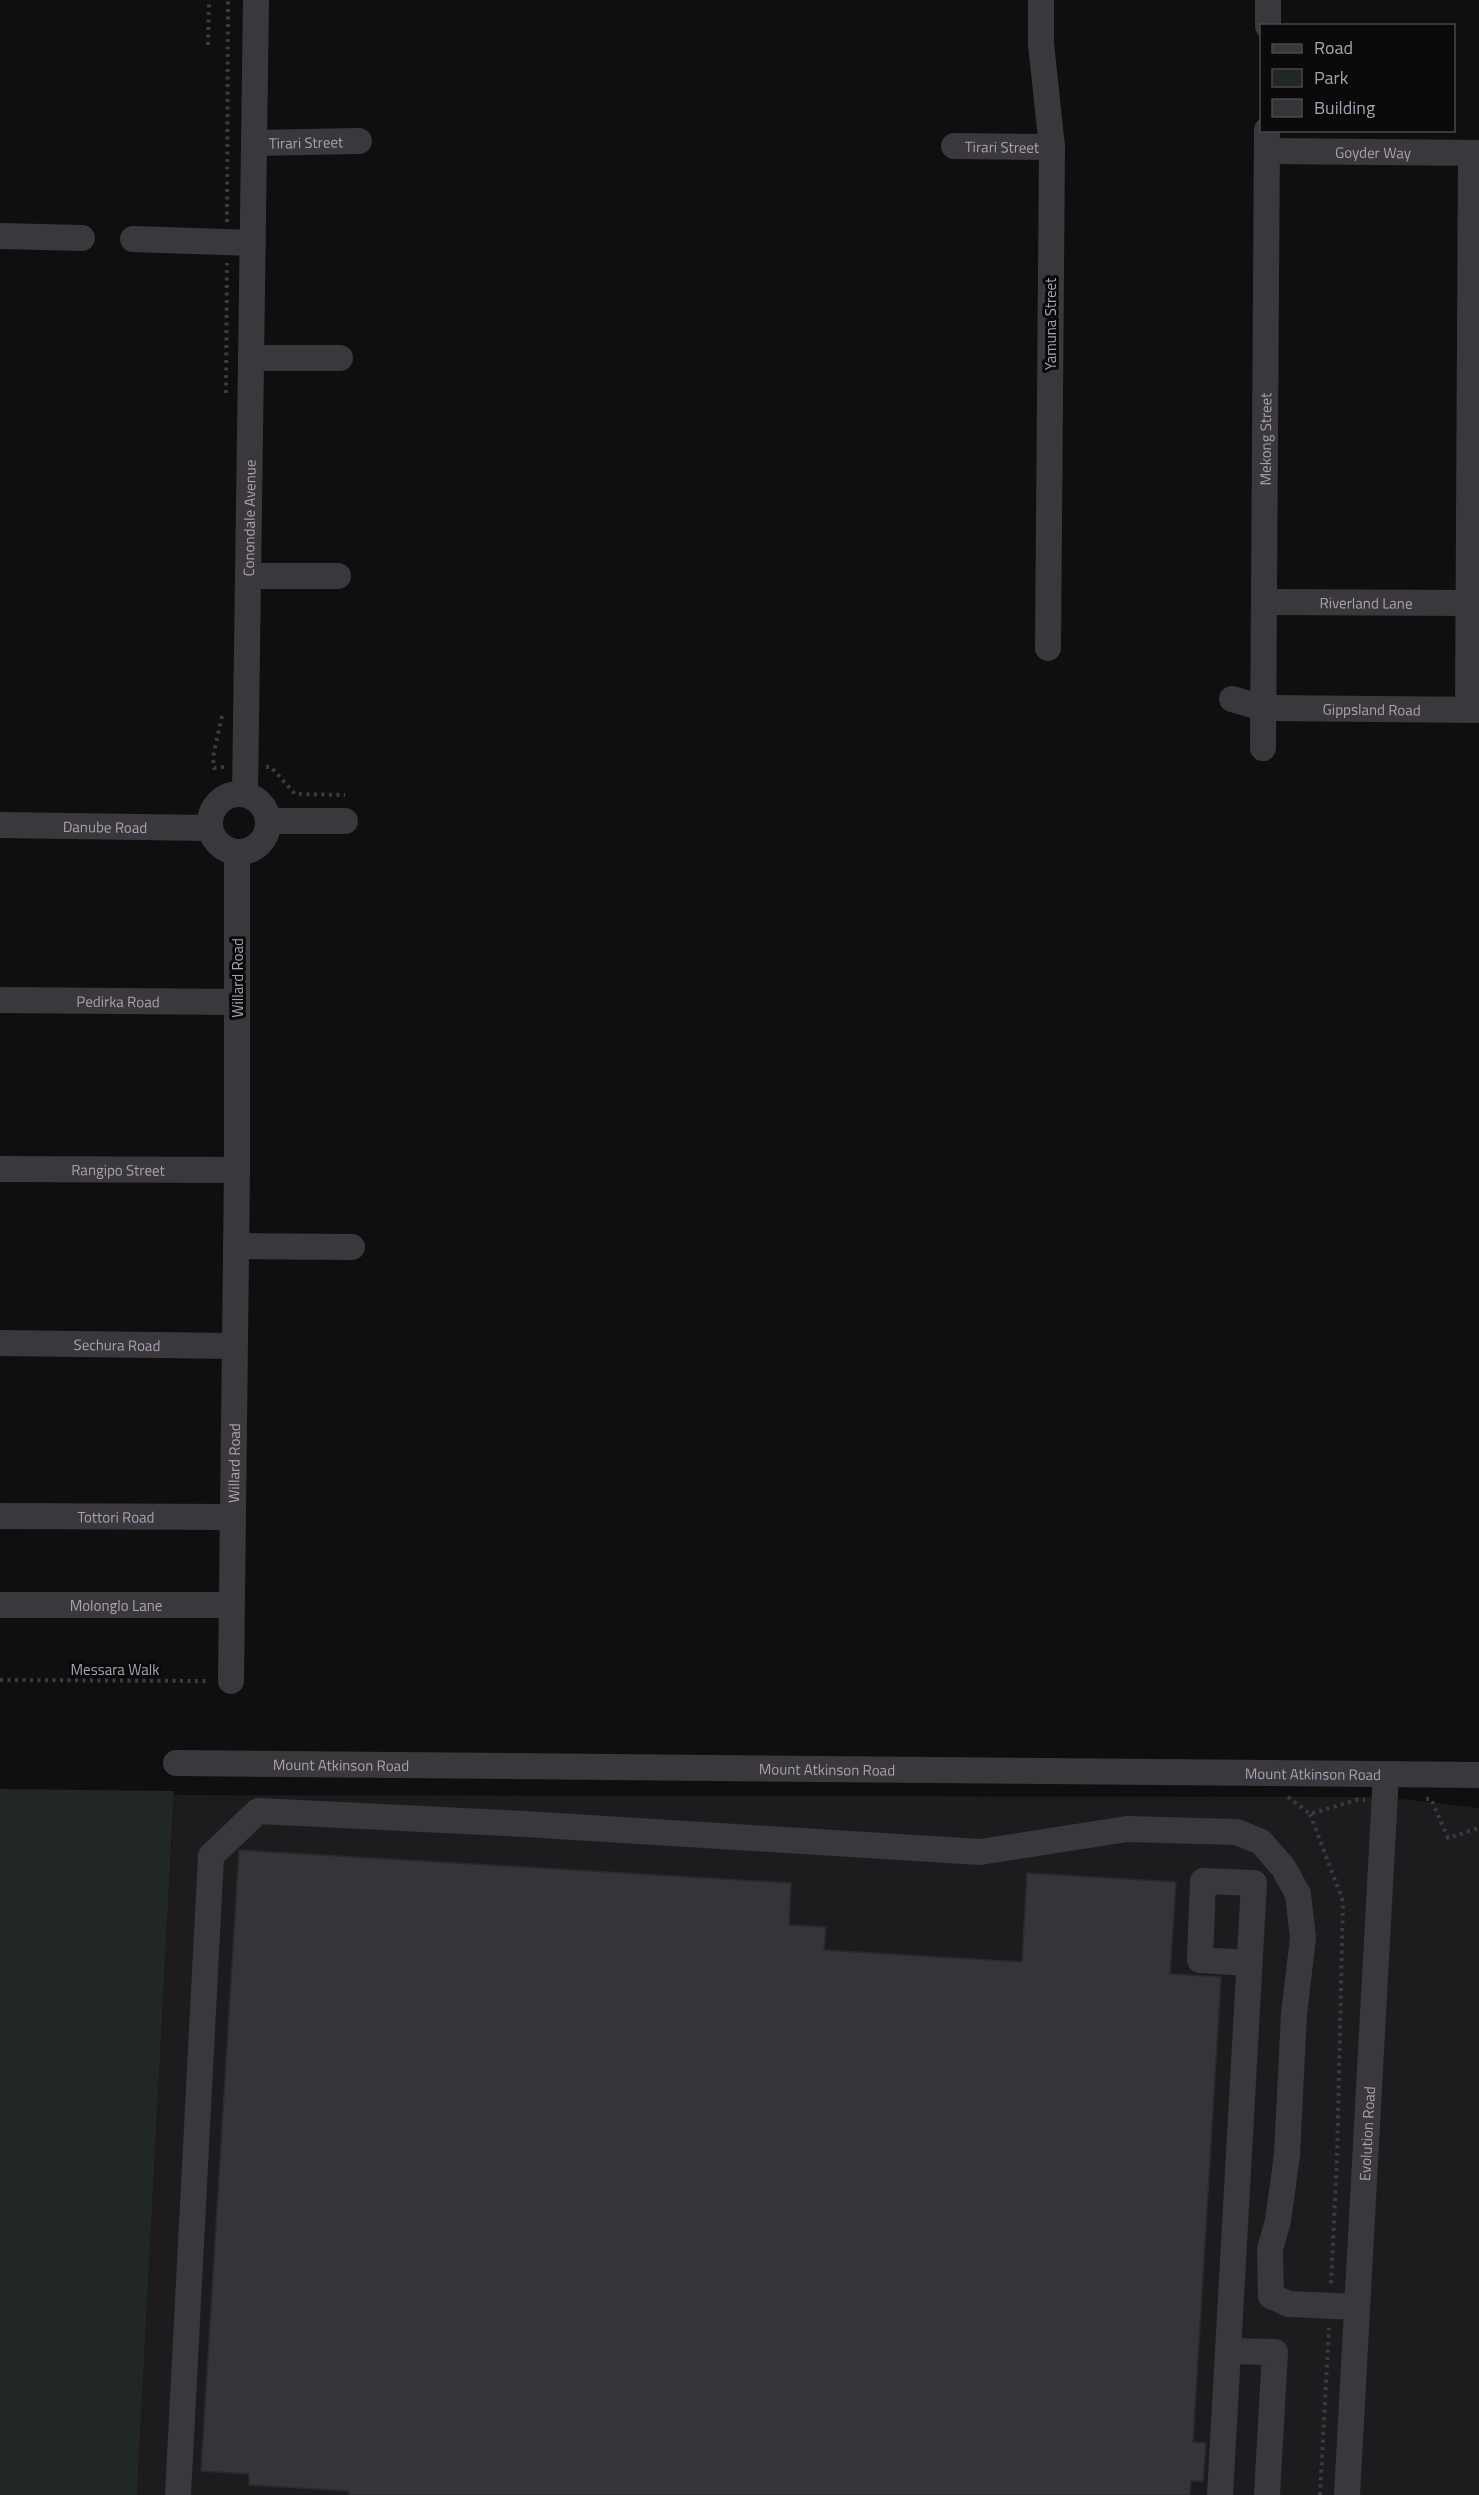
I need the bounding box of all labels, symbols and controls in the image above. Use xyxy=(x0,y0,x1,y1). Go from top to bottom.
legend xyxy=(1260,24,1455,132)
text: Road xyxy=(1314,34,1353,61)
text: Park xyxy=(1314,64,1349,91)
text: Building xyxy=(1314,94,1375,121)
street label: Tirari Street xyxy=(269,130,344,154)
street label: Tirari Street xyxy=(965,135,1040,158)
street label: Goyder Way xyxy=(1335,140,1411,164)
street label: Yamuna Street xyxy=(1039,277,1062,370)
street label: Mekong Street xyxy=(1253,392,1277,485)
street label: Conondale Avenue xyxy=(237,459,261,577)
street label: Riverland Lane xyxy=(1319,591,1413,614)
street label: Gippsland Road xyxy=(1323,697,1421,721)
street label: Danube Road xyxy=(63,814,147,839)
street label: Willard Road xyxy=(226,938,249,1018)
street label: Pedirka Road xyxy=(76,989,160,1013)
street label: Rangipo Street xyxy=(71,1158,166,1181)
street label: Sechura Road xyxy=(73,1332,161,1357)
street label: Willard Road xyxy=(222,1423,246,1503)
street label: Tottori Road xyxy=(77,1505,155,1528)
street label: Molonglo Lane xyxy=(70,1594,162,1617)
street label: Messara Walk xyxy=(71,1658,159,1681)
street label: Mount Atkinson Road xyxy=(273,1752,409,1777)
street label: Mount Atkinson Road xyxy=(759,1757,895,1781)
street label: Mount Atkinson Road xyxy=(1245,1761,1381,1786)
street label: Evolution Road xyxy=(1353,2086,1381,2182)

